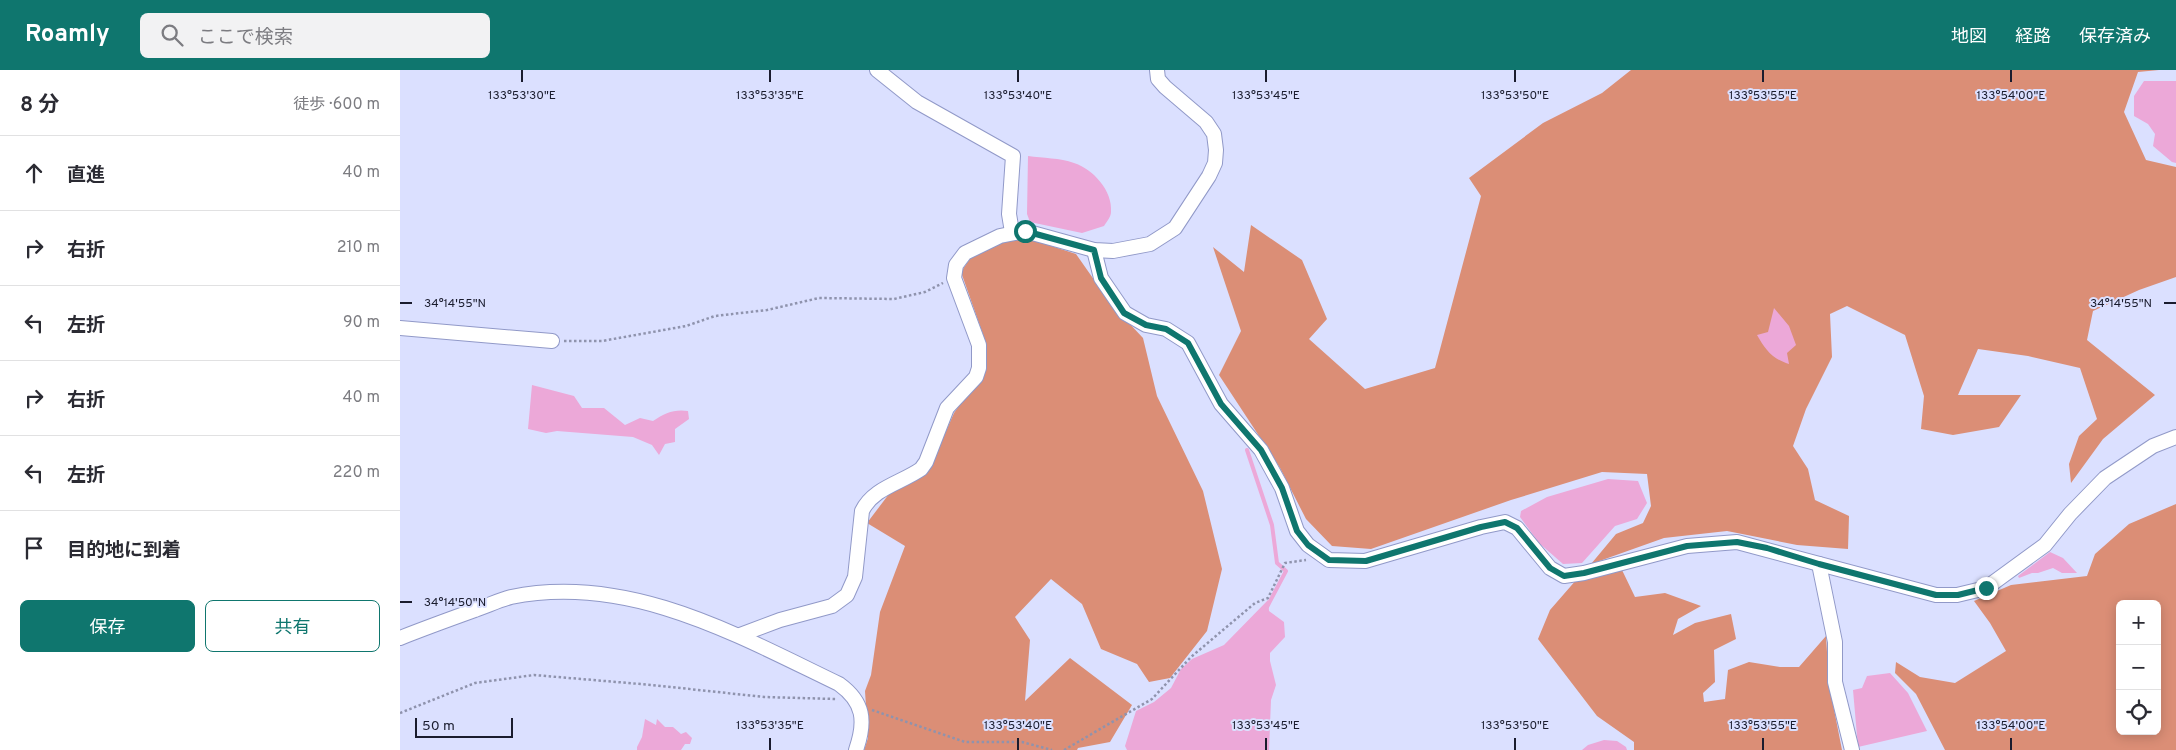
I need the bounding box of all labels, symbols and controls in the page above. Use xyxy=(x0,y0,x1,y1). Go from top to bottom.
search box xyxy=(140,13,490,58)
text: Roamly xyxy=(25,20,110,50)
icon: search xyxy=(158,21,186,49)
text: ここで検索 xyxy=(198,26,293,50)
text: 地図 xyxy=(1951,26,1987,49)
text: 経路 xyxy=(2015,26,2051,49)
text: 保存済み xyxy=(2079,26,2151,49)
text: 133°53'30"E xyxy=(488,88,556,104)
text: 133°53'35"E xyxy=(736,88,804,104)
text: 133°53'40"E xyxy=(984,88,1052,104)
text: 133°53'45"E xyxy=(1232,88,1300,104)
text: 133°53'50"E xyxy=(1481,88,1549,104)
text: 133°53'55"E xyxy=(1729,88,1797,104)
text: 133°54'00"E xyxy=(1977,88,2045,104)
text: 8 分 xyxy=(20,92,59,119)
text: 徒歩 · 600 m xyxy=(293,95,380,115)
icon: ahead xyxy=(20,159,48,187)
text: 40 m xyxy=(342,163,380,183)
text: 直進 xyxy=(67,164,105,188)
route start xyxy=(1014,220,1037,243)
icon: right xyxy=(20,234,48,262)
text: 210 m xyxy=(337,238,380,258)
text: 右折 xyxy=(67,239,105,263)
text: 34°14'55"N xyxy=(424,296,486,312)
text: 34°14'55"N xyxy=(2090,296,2152,312)
icon: left xyxy=(20,309,48,337)
text: 90 m xyxy=(343,313,380,333)
text: 左折 xyxy=(67,314,105,338)
icon: right xyxy=(20,384,48,412)
text: 40 m xyxy=(342,388,380,408)
text: 右折 xyxy=(67,389,105,413)
icon: left xyxy=(20,459,48,487)
text: 220 m xyxy=(333,463,380,483)
text: 左折 xyxy=(67,464,105,488)
icon: arrive xyxy=(20,534,48,562)
text: 目的地に到着 xyxy=(67,539,181,563)
route end xyxy=(1975,577,1998,600)
text: 34°14'50"N xyxy=(424,595,486,611)
button: 保存 xyxy=(20,600,195,652)
button: 共有 xyxy=(205,600,380,652)
map controls xyxy=(2116,600,2161,735)
button: + xyxy=(2116,600,2161,645)
button: − xyxy=(2116,645,2161,690)
button: locate xyxy=(2116,690,2161,735)
scale bar xyxy=(415,715,512,738)
text: 50 m xyxy=(422,718,455,735)
text: 133°53'35"E xyxy=(736,718,804,734)
text: 133°53'40"E xyxy=(984,718,1052,734)
text: 133°53'45"E xyxy=(1232,718,1300,734)
text: 133°53'50"E xyxy=(1481,718,1549,734)
text: 133°53'55"E xyxy=(1729,718,1797,734)
text: 133°54'00"E xyxy=(1977,718,2045,734)

